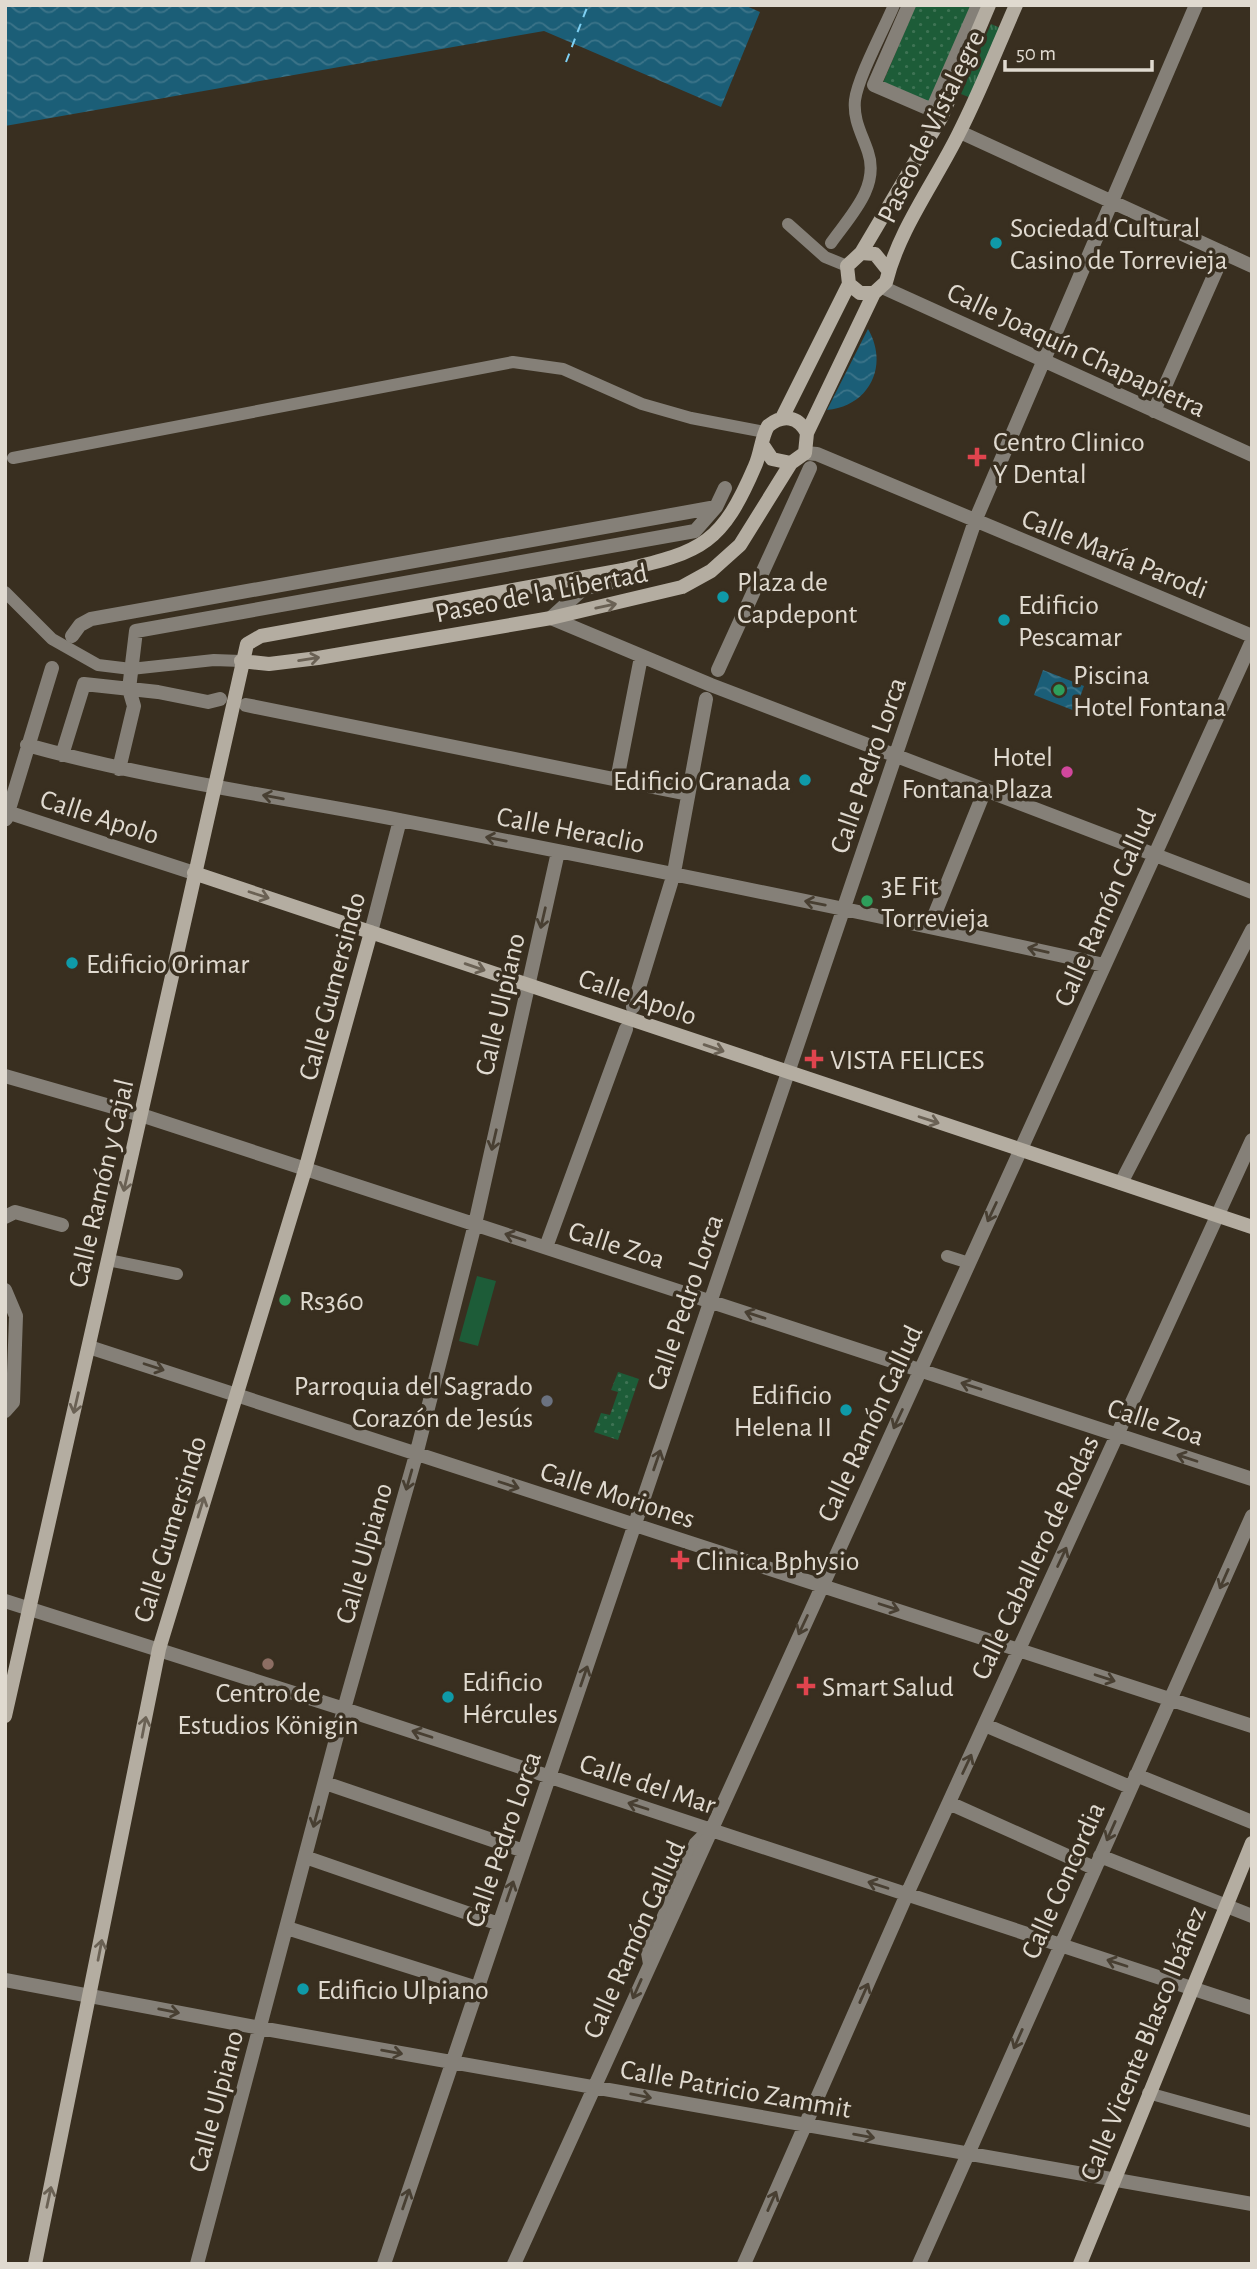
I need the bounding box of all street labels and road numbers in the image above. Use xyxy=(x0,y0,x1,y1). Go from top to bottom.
street label: Paseo de Vistalegre xyxy=(873,26,990,228)
street label: Calle Joaquín Chapapietra xyxy=(943,279,1210,423)
street label: Calle María Parodi xyxy=(1018,505,1211,605)
street label: Paseo de la Libertad xyxy=(433,560,650,628)
street label: Calle Pedro Lorca xyxy=(826,674,912,857)
street label: Calle Apolo xyxy=(36,786,162,850)
street label: Calle Heraclio xyxy=(494,803,647,859)
street label: Calle Ramón Gallud xyxy=(1050,805,1162,1011)
street label: Calle Gumersindo xyxy=(294,890,371,1083)
street label: Calle Ulpiano xyxy=(471,931,531,1078)
street label: Calle Apolo xyxy=(575,965,700,1031)
street label: Calle Ramón y Cajal xyxy=(64,1077,140,1290)
street label: Calle Pedro Lorca xyxy=(643,1211,729,1394)
street label: Calle Zoa xyxy=(565,1217,668,1275)
street label: Calle Ramón Gallud xyxy=(813,1321,929,1527)
street label: Calle Zoa xyxy=(1104,1394,1207,1452)
street label: Calle Caballero de Rodas xyxy=(967,1431,1105,1684)
street label: Calle Gumersindo xyxy=(129,1433,213,1626)
street label: Calle Moriones xyxy=(537,1458,698,1534)
street label: Calle Ulpiano xyxy=(331,1480,398,1627)
street label: Calle Pedro Lorca xyxy=(461,1748,547,1931)
street label: Calle del Mar xyxy=(576,1750,719,1820)
street label: Calle Concordia xyxy=(1017,1798,1111,1963)
street label: Calle Ramón Gallud xyxy=(579,1837,691,2043)
street label: Calle Vicente Blasco Ibáñez xyxy=(1076,1902,1212,2185)
street label: Calle Ulpiano xyxy=(185,2028,249,2175)
street label: Calle Patricio Zammit xyxy=(618,2056,853,2124)

